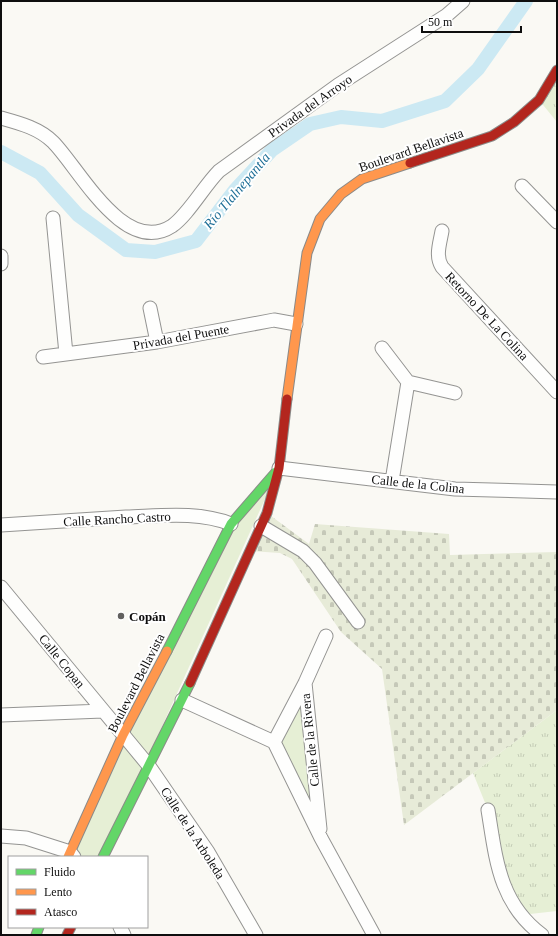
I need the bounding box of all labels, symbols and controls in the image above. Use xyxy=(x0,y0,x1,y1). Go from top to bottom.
scale bar xyxy=(422,8,521,34)
text: 50 m xyxy=(428,15,453,29)
street label: Privada del Arroyo xyxy=(265,71,355,141)
street label: Boulevard Bellavista xyxy=(357,125,465,175)
water label: Río Tlalnepantla xyxy=(200,150,273,233)
street label: Retorno De La Colina xyxy=(442,269,532,363)
street label: Privada del Puente xyxy=(132,321,231,353)
street label: Calle de la Colina xyxy=(371,472,465,496)
street label: Calle Rancho Castro xyxy=(63,509,171,529)
place label: Copán xyxy=(129,609,167,624)
marker: Copán xyxy=(116,611,126,621)
street label: Calle Copan xyxy=(36,631,88,691)
street label: Boulevard Bellavista xyxy=(104,631,168,735)
street label: Calle de la Rivera xyxy=(298,693,322,787)
street label: Calle de la Arboleda xyxy=(158,784,228,882)
legend xyxy=(8,856,148,928)
text: Fluido xyxy=(44,865,75,879)
text: Lento xyxy=(44,885,72,899)
text: Atasco xyxy=(44,905,77,919)

